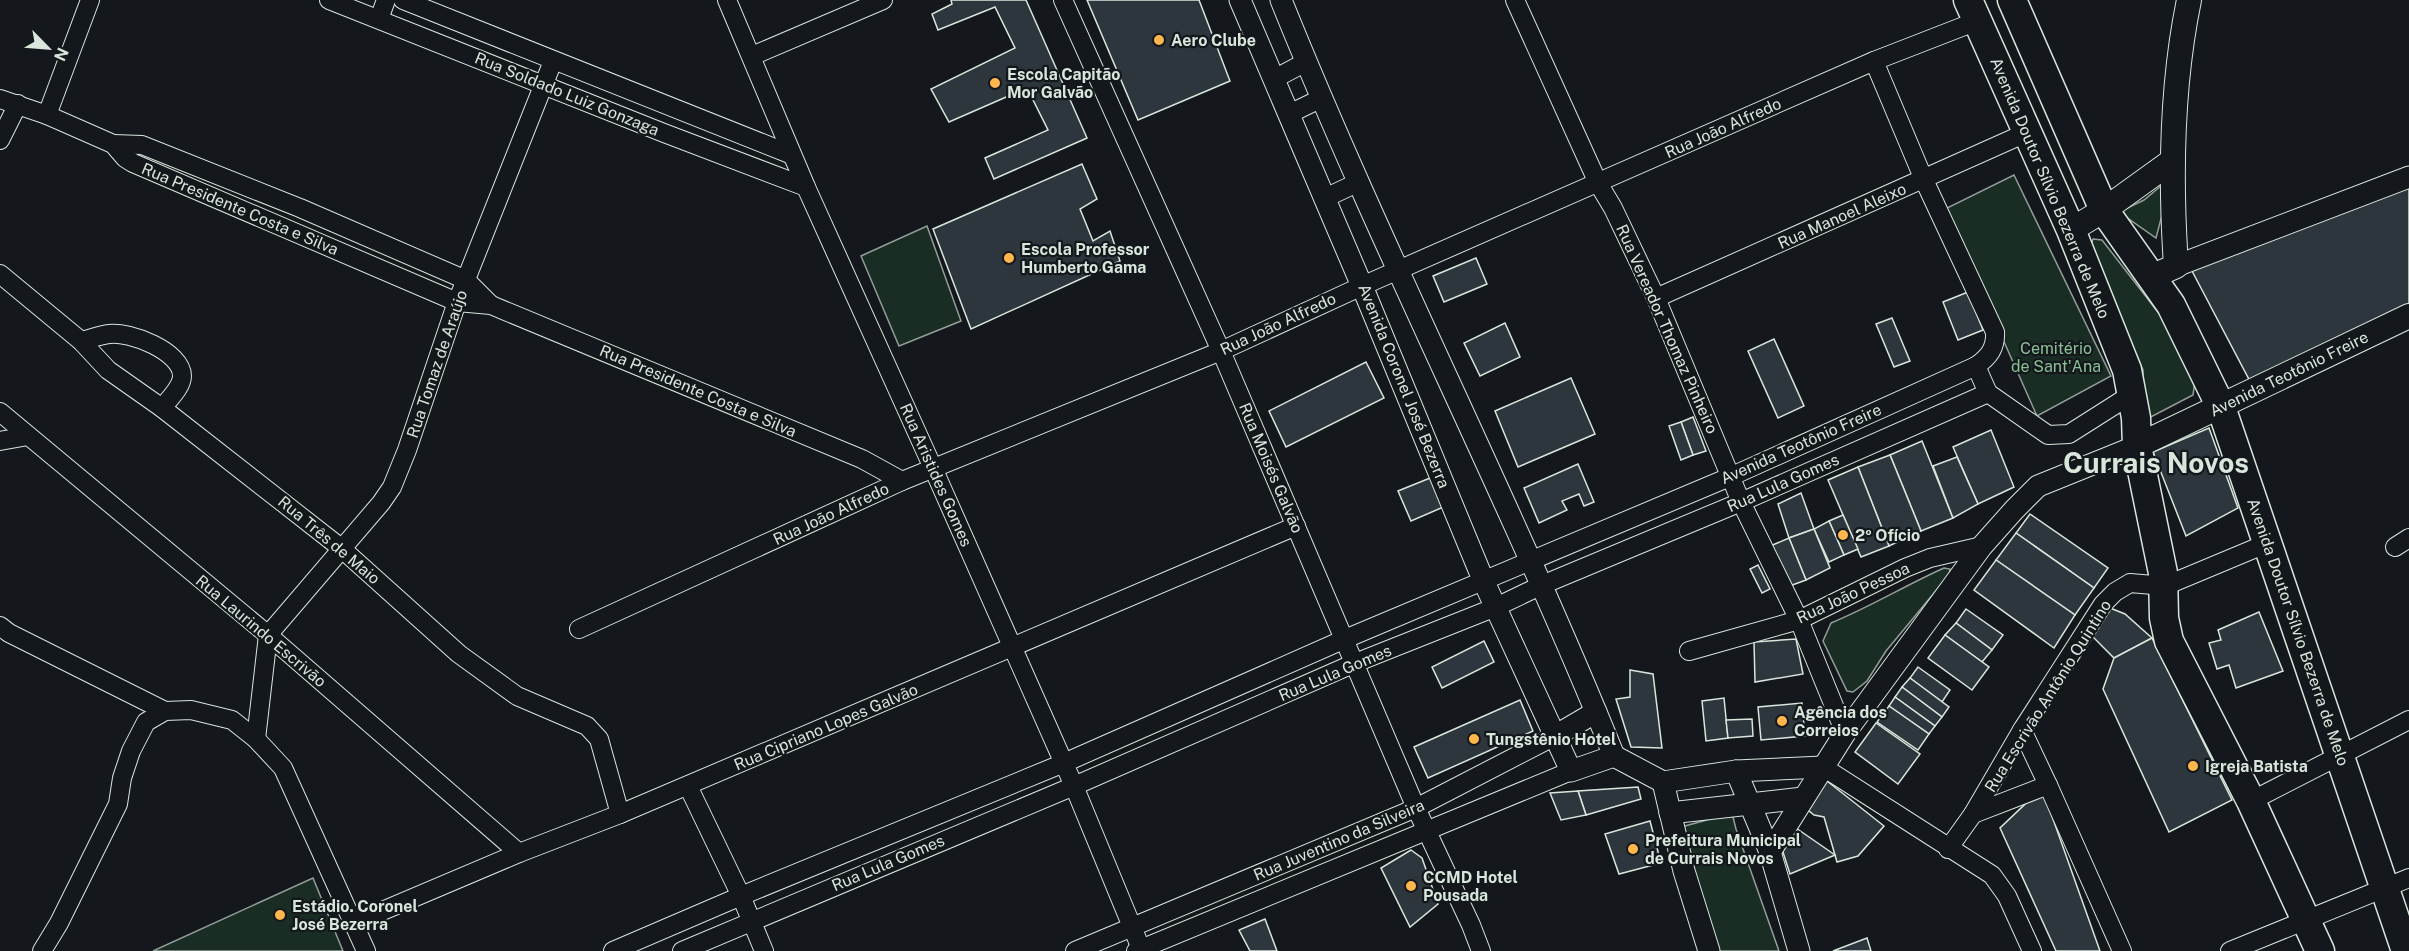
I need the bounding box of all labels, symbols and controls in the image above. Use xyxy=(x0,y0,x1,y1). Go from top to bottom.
north arrow xyxy=(18,18,78,78)
place label: Aero Clube xyxy=(1171,31,1256,50)
marker: Aero Clube xyxy=(1152,33,1166,47)
text: N xyxy=(50,44,72,64)
street label: Rua Soldado Luiz Gonzaga xyxy=(472,48,662,140)
street label: Avenida Doutor Sílvio Bezerra de Melo xyxy=(1986,55,2114,321)
place label: Escola Capitão Mor Galvão xyxy=(1007,65,1121,102)
marker: Escola Capitão Mor Galvão xyxy=(988,76,1002,90)
street label: Rua João Alfredo xyxy=(1662,94,1784,162)
street label: Rua Presidente Costa e Silva xyxy=(139,159,341,259)
street label: Rua Manoel Aleixo xyxy=(1775,179,1909,253)
street label: Rua Vereador Thomaz Pinheiro xyxy=(1612,221,1722,437)
place label: Escola Professor Humberto Gama xyxy=(1021,240,1150,277)
marker: Escola Professor Humberto Gama xyxy=(1002,251,1016,265)
street label: Avenida Coronel José Bezerra xyxy=(1354,281,1454,491)
street label: Rua Tomaz de Araújo xyxy=(403,288,471,440)
street label: Rua João Alfredo xyxy=(1217,289,1339,359)
street label: Avenida Teotônio Freire xyxy=(2207,327,2371,421)
park label: Cemitério de Sant'Ana xyxy=(2011,339,2101,376)
street label: Rua Presidente Costa e Silva xyxy=(597,341,799,441)
street label: Rua Moisés Galvão xyxy=(1235,400,1307,536)
street label: Avenida Teotônio Freire xyxy=(1718,400,1884,488)
street label: Rua Aristides Gomes xyxy=(896,401,976,549)
district label: Currais Novos xyxy=(2063,446,2249,479)
street label: Rua Lula Gomes xyxy=(1724,450,1842,516)
street label: Rua João Alfredo xyxy=(770,479,892,549)
street label: Rua Três de Maio xyxy=(274,492,384,588)
street label: Avenida Doutor Sílvio Bezerra de Melo xyxy=(2243,496,2353,768)
place label: 2º Ofício xyxy=(1855,526,1920,545)
marker: 2º Ofício xyxy=(1836,528,1850,542)
street label: Rua João Pessoa xyxy=(1793,558,1913,628)
street label: Rua Laurindo Escrivão xyxy=(192,571,330,691)
street label: Rua Escrivão Antônio Quintino xyxy=(1981,596,2115,796)
street label: Rua Lula Gomes xyxy=(1276,641,1394,705)
street label: Rua Cipriano Lopes Galvão xyxy=(731,680,921,774)
place label: Agência dos Correios xyxy=(1794,703,1887,740)
marker: Agência dos Correios xyxy=(1775,714,1789,728)
place label: Tungstênio Hotel xyxy=(1486,730,1616,749)
marker: Tungstênio Hotel xyxy=(1467,732,1481,746)
place label: Igreja Batista xyxy=(2205,757,2308,776)
marker: Igreja Batista xyxy=(2186,759,2200,773)
street label: Rua Juventino da Silveira xyxy=(1251,795,1427,885)
street label: Rua Lula Gomes xyxy=(829,831,947,895)
place label: Prefeitura Municipal de Currais Novos xyxy=(1645,831,1801,868)
marker: Prefeitura Municipal de Currais Novos xyxy=(1626,842,1640,856)
place label: CCMD Hotel Pousada xyxy=(1423,868,1518,905)
marker: CCMD Hotel Pousada xyxy=(1404,879,1418,893)
place label: Estádio. Coronel José Bezerra xyxy=(292,897,418,934)
marker: Estádio. Coronel José Bezerra xyxy=(273,908,287,922)

